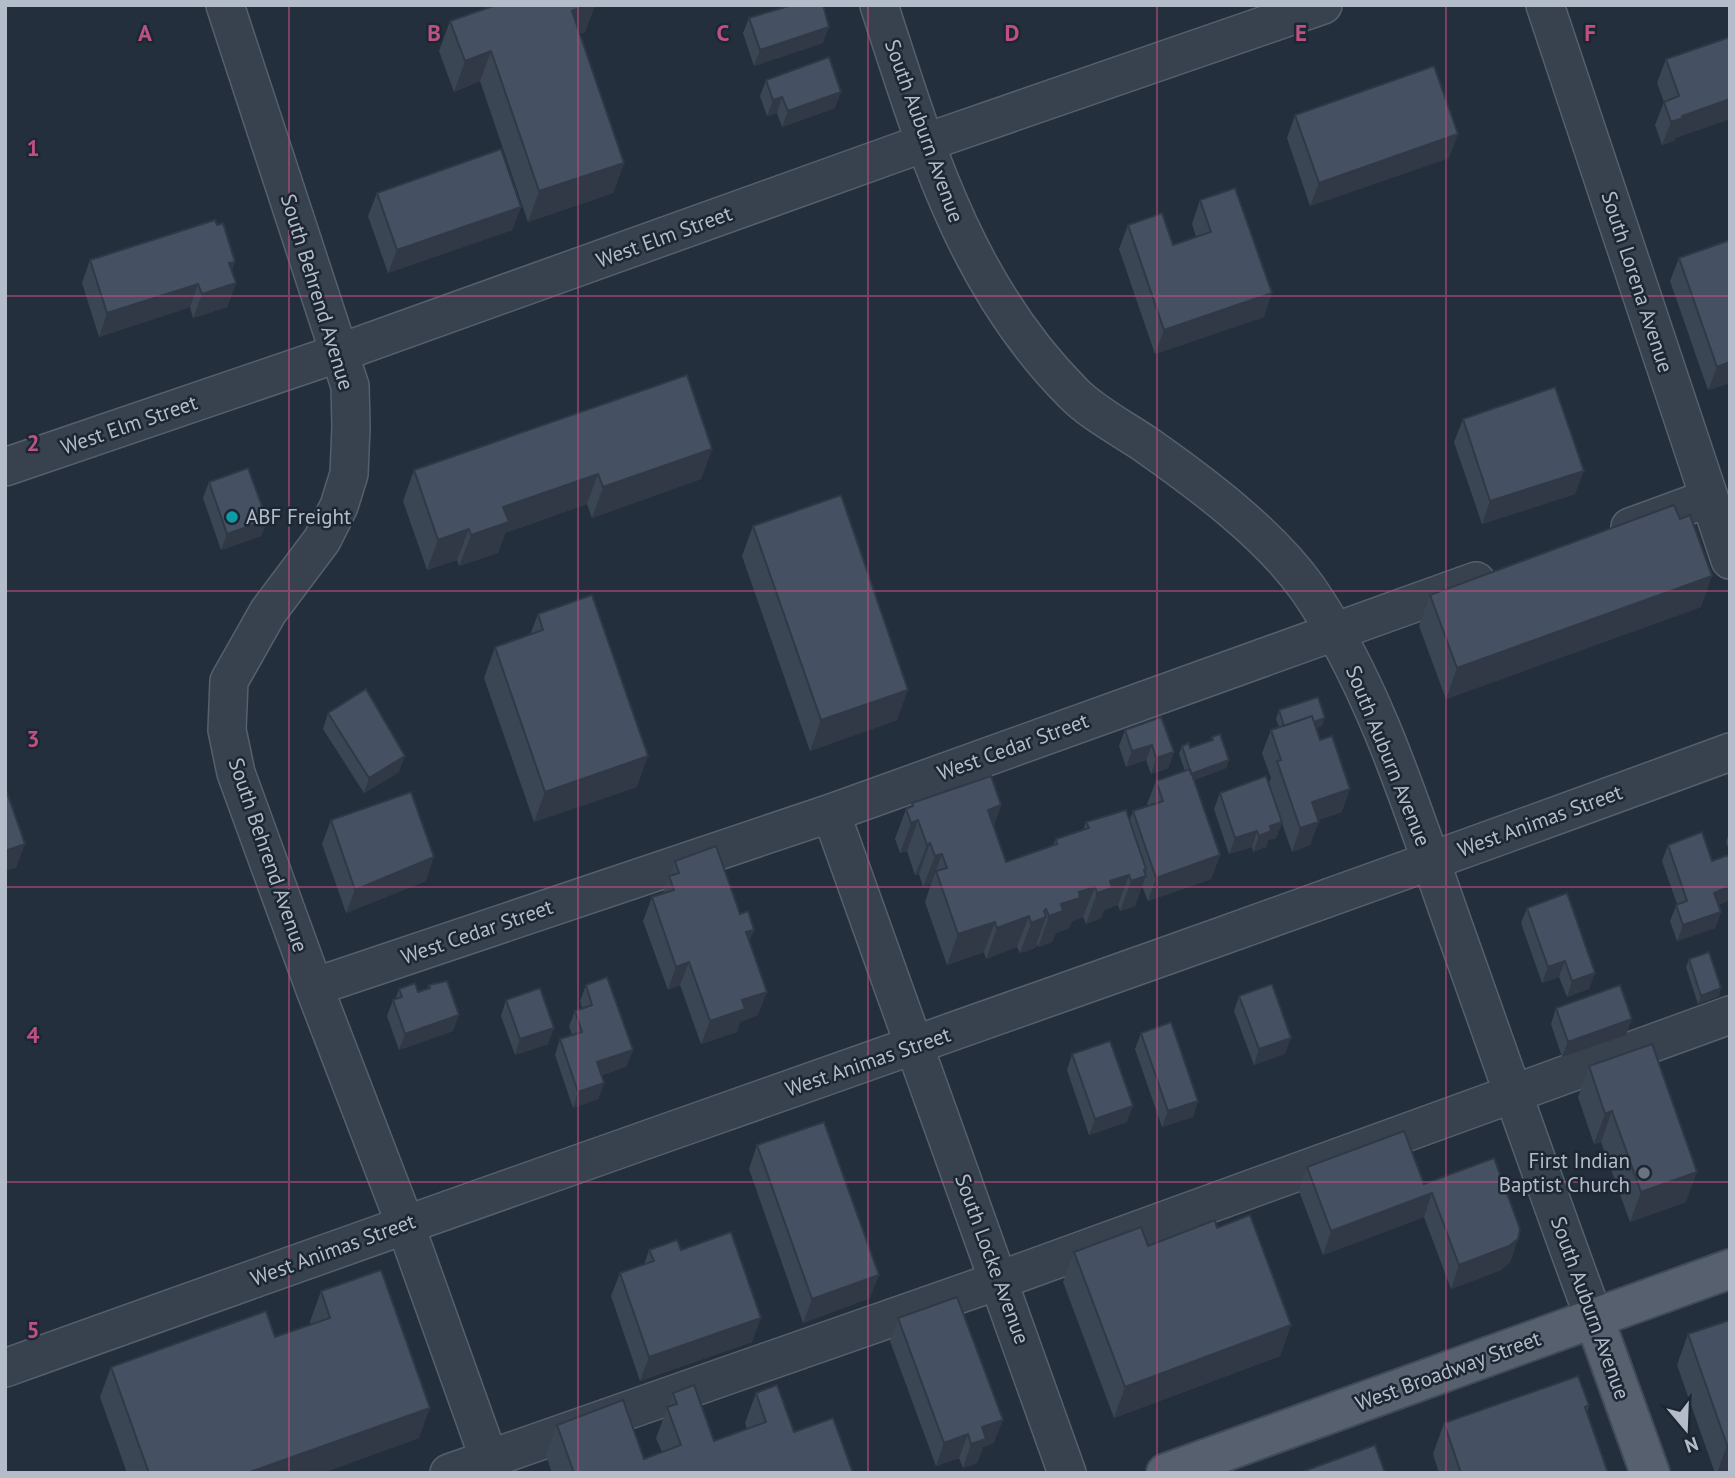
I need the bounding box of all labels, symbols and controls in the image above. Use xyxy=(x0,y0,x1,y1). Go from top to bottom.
text: A xyxy=(138,18,152,47)
text: B xyxy=(427,18,441,47)
text: C xyxy=(717,18,730,47)
text: D xyxy=(1005,18,1019,47)
text: E xyxy=(1295,18,1307,47)
text: F xyxy=(1584,18,1596,47)
street label: South Auburn Avenue xyxy=(879,36,970,226)
text: 1 xyxy=(26,133,40,162)
street label: South Lorena Avenue xyxy=(1595,188,1680,376)
street label: South Behrend Avenue xyxy=(275,191,360,393)
street label: West Elm Street xyxy=(592,199,735,274)
street label: West Elm Street xyxy=(57,389,201,460)
text: 2 xyxy=(26,428,40,457)
place label: ABF Freight xyxy=(246,503,351,530)
marker: ABF Freight xyxy=(224,509,240,525)
street label: South Auburn Avenue xyxy=(1340,661,1437,850)
street label: West Cedar Street xyxy=(934,707,1092,786)
text: 3 xyxy=(26,724,40,753)
street label: South Behrend Avenue xyxy=(223,754,314,955)
street label: West Animas Street xyxy=(1454,778,1626,863)
street label: West Cedar Street xyxy=(397,893,556,970)
text: 4 xyxy=(26,1020,40,1049)
street label: West Animas Street xyxy=(782,1021,954,1102)
place label: First Indian Baptist Church xyxy=(1499,1147,1630,1198)
marker: First Indian Baptist Church xyxy=(1636,1165,1652,1181)
street label: South Locke Avenue xyxy=(949,1170,1036,1348)
street label: West Animas Street xyxy=(247,1207,419,1292)
street label: South Auburn Avenue xyxy=(1545,1213,1636,1403)
text: 5 xyxy=(26,1315,40,1344)
street label: West Broadway Street xyxy=(1351,1324,1544,1417)
north arrow xyxy=(1651,1394,1721,1464)
text: N xyxy=(1682,1432,1701,1458)

